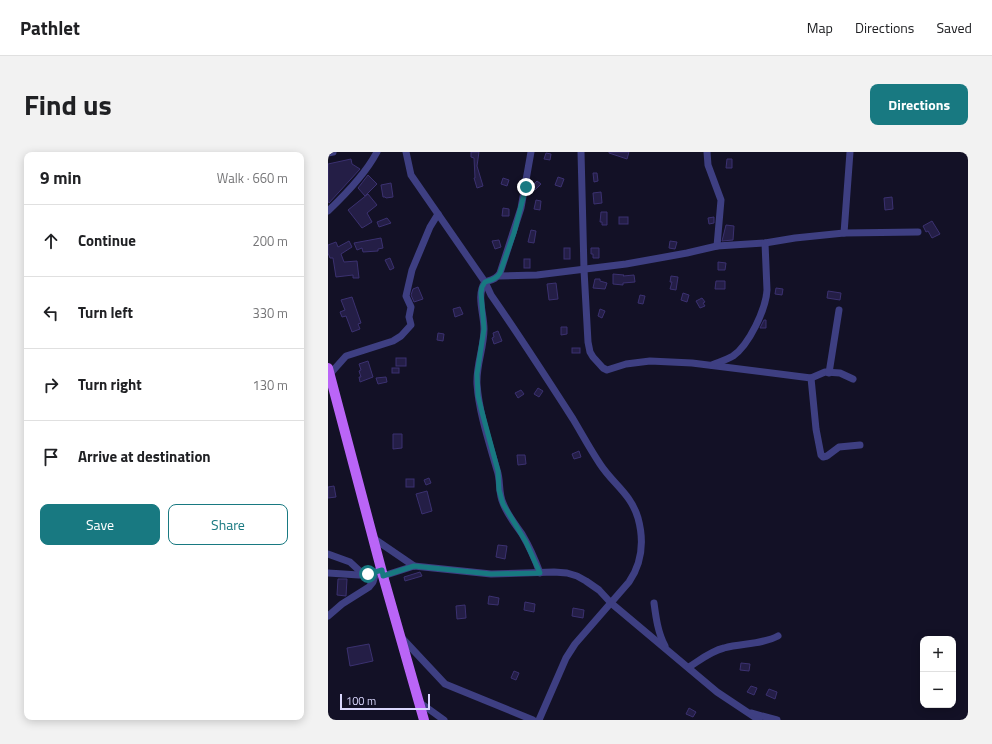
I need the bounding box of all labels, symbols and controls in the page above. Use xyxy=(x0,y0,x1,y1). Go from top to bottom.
text: Pathlet xyxy=(20,13,80,42)
text: Map xyxy=(807,17,833,38)
text: Directions xyxy=(855,17,914,38)
text: Saved xyxy=(936,17,972,38)
text: Find us xyxy=(24,83,112,126)
button: Directions xyxy=(870,84,968,125)
text: 9 min xyxy=(40,165,81,191)
text: Walk · 660 m xyxy=(217,168,288,188)
route end xyxy=(517,178,535,196)
text: Continue xyxy=(78,229,136,252)
icon: ahead xyxy=(40,230,62,252)
text: 200 m xyxy=(252,231,288,251)
text: Turn left xyxy=(78,301,133,324)
icon: left xyxy=(40,302,62,324)
text: 330 m xyxy=(252,303,288,323)
text: Turn right xyxy=(78,373,142,396)
icon: right xyxy=(40,374,62,396)
text: 130 m xyxy=(252,375,288,395)
text: Arrive at destination xyxy=(78,445,211,468)
icon: arrive xyxy=(40,446,62,468)
button: Save xyxy=(40,504,160,545)
button: Share xyxy=(168,504,288,545)
route start xyxy=(359,565,377,583)
map controls xyxy=(920,636,956,708)
button: + xyxy=(920,636,956,672)
button: − xyxy=(920,672,956,708)
scale bar xyxy=(340,692,430,711)
text: 100 m xyxy=(346,693,376,709)

